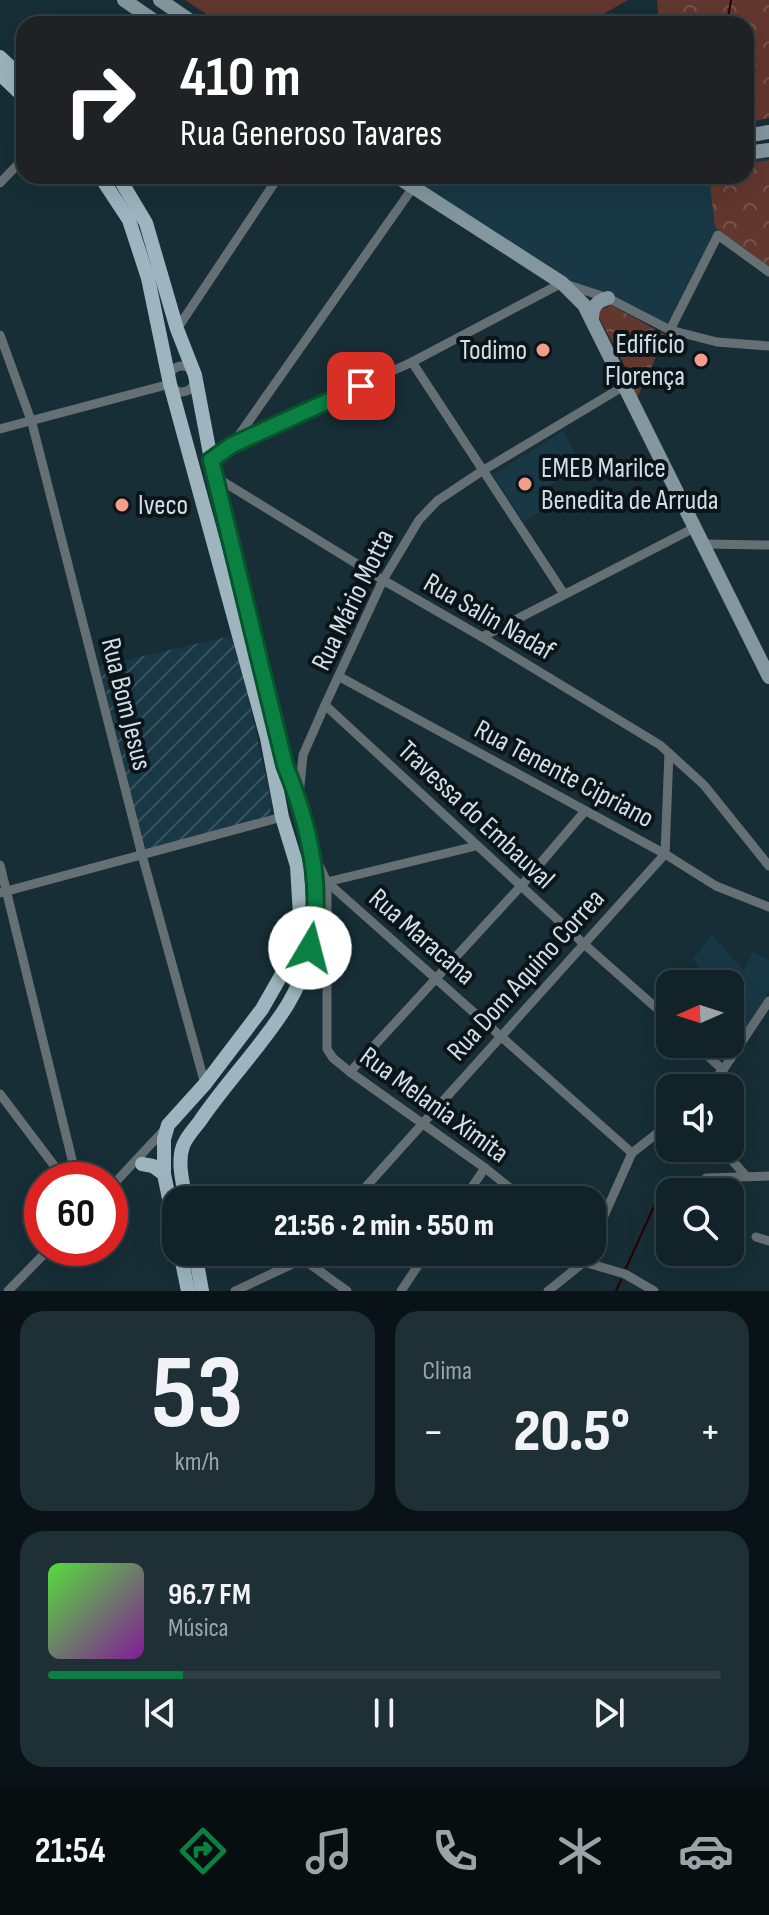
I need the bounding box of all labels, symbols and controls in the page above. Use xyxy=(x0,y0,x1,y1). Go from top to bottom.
text: 410 m xyxy=(180,45,301,112)
icon: right xyxy=(48,48,152,152)
text: Rua Generoso Tavares xyxy=(180,113,442,156)
place label: Edifício Florença xyxy=(605,328,685,393)
place label: Todimo xyxy=(459,334,527,367)
marker: Todimo xyxy=(534,341,552,359)
marker: Edifício Florença xyxy=(692,351,710,369)
pin xyxy=(327,352,395,420)
icon: arrive xyxy=(339,364,383,408)
place label: EMEB Marilce Benedita de Arruda xyxy=(541,452,719,517)
marker: EMEB Marilce Benedita de Arruda xyxy=(516,475,534,493)
place label: Iveco xyxy=(138,489,188,522)
marker: Iveco xyxy=(113,496,131,514)
street label: Rua Mário Motta xyxy=(305,524,401,676)
street label: Rua Salin Nadaf xyxy=(418,566,561,668)
street label: Rua Bom Jesus xyxy=(94,634,158,774)
street label: Rua Tenente Cipriano xyxy=(469,713,659,835)
street label: Travessa do Embauval xyxy=(391,734,561,896)
street label: Rua Maracana xyxy=(362,882,482,992)
street label: Rua Dom Aquino Correa xyxy=(440,882,612,1068)
position arrow xyxy=(268,906,352,990)
north arrow xyxy=(656,970,744,1058)
map controls xyxy=(656,970,744,1266)
street label: Rua Melania Ximita xyxy=(353,1040,515,1170)
button: sound xyxy=(656,1074,744,1162)
speed limit sign: 60 xyxy=(24,1162,128,1266)
button: search xyxy=(656,1178,744,1266)
text: 21:56 · 2 min · 550 m xyxy=(274,1208,494,1244)
text: 53 xyxy=(151,1332,243,1457)
text: Clima xyxy=(423,1356,472,1387)
text: 20.5° xyxy=(513,1396,630,1468)
text: − xyxy=(423,1406,444,1459)
text: + xyxy=(699,1406,721,1459)
text: km/h xyxy=(175,1447,220,1478)
text: 96.7 FM xyxy=(168,1577,251,1613)
text: Música xyxy=(168,1613,229,1644)
icon: previous xyxy=(138,1691,182,1735)
icon: pause xyxy=(362,1691,406,1735)
icon: next xyxy=(587,1691,631,1735)
icon: directions xyxy=(175,1823,231,1879)
icon: music xyxy=(301,1823,357,1879)
icon: phone xyxy=(427,1823,483,1879)
icon: climate xyxy=(552,1823,608,1879)
icon: car xyxy=(678,1823,734,1879)
text: 21:54 xyxy=(35,1830,105,1873)

